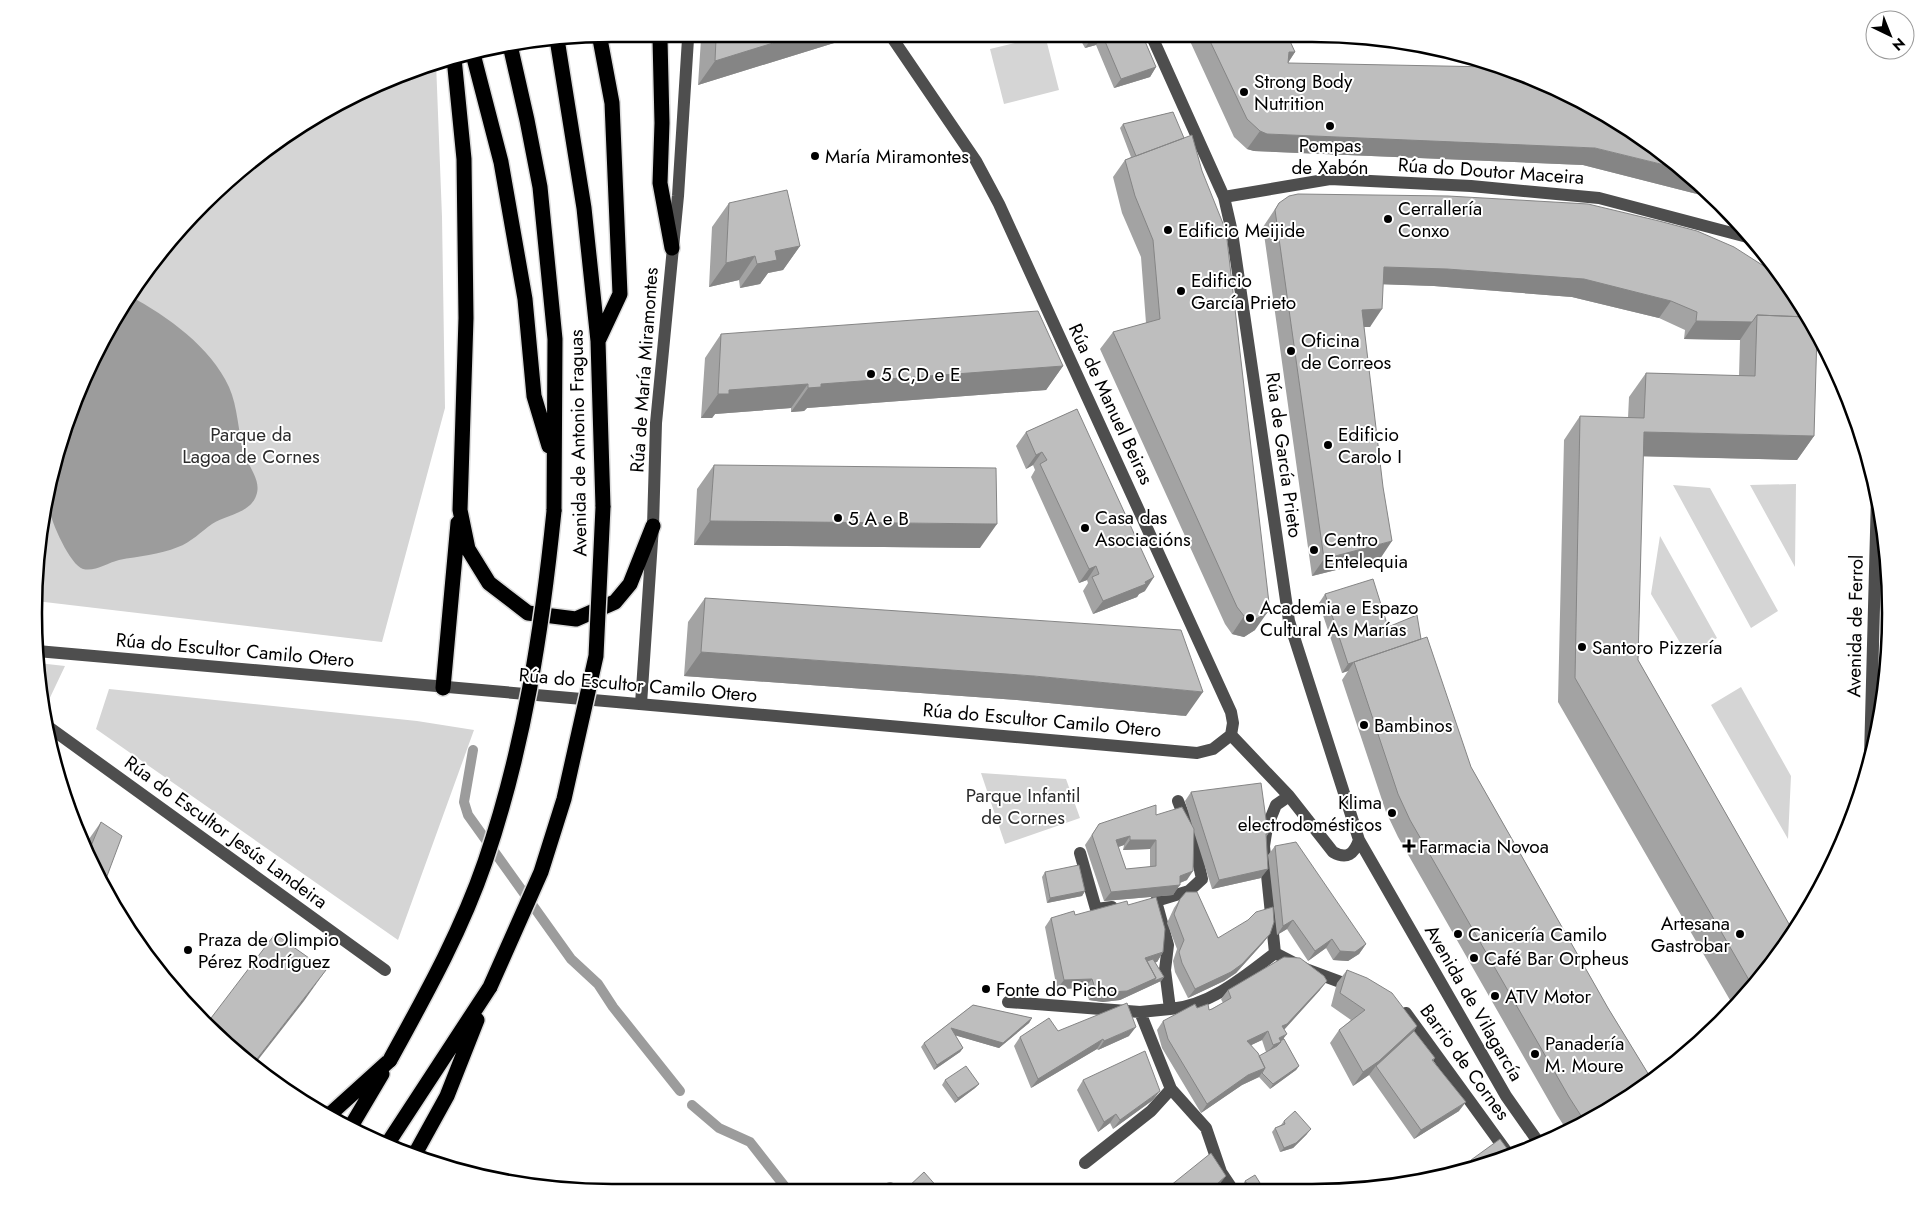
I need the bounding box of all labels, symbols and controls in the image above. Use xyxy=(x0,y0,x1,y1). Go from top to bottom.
north arrow xyxy=(1865,10,1915,60)
text: N xyxy=(1888,33,1910,56)
place label: Strong Body Nutrition xyxy=(1254,68,1353,117)
marker: Strong Body Nutrition xyxy=(1238,86,1250,98)
marker: Pompas de Xabón xyxy=(1324,120,1336,132)
place label: Pompas de Xabón xyxy=(1291,132,1369,181)
place label: María Miramontes xyxy=(825,143,969,170)
marker: María Miramontes xyxy=(809,150,821,162)
street label: Rúa do Doutor Maceira xyxy=(1397,151,1585,191)
place label: Cerrallería Conxo xyxy=(1398,195,1482,244)
marker: Cerrallería Conxo xyxy=(1382,213,1394,225)
place label: Edificio Meijide xyxy=(1178,217,1305,244)
marker: Edificio Meijide xyxy=(1162,224,1174,236)
street label: Rúa de María Miramontes xyxy=(623,266,665,474)
place label: Edificio García Prieto xyxy=(1191,267,1296,316)
marker: Edificio García Prieto xyxy=(1175,285,1187,297)
street label: Rúa de Manuel Beiras xyxy=(1062,319,1160,489)
place label: Oficina de Correos xyxy=(1301,327,1392,376)
street label: Avenida de Antonio Fraguas xyxy=(563,329,593,557)
marker: Oficina de Correos xyxy=(1285,345,1297,357)
place label: 5 C,D e E xyxy=(881,361,961,388)
marker: 5 C,D e E xyxy=(865,368,877,380)
street label: Rúa de García Prieto xyxy=(1259,370,1309,540)
park label: Parque da Lagoa de Cornes xyxy=(182,421,320,470)
place label: Edificio Carolo I xyxy=(1338,421,1402,470)
marker: Edificio Carolo I xyxy=(1322,439,1334,451)
place label: Casa das Asociacións xyxy=(1095,504,1191,553)
place label: 5 A e B xyxy=(848,505,909,532)
marker: 5 A e B xyxy=(832,512,844,524)
marker: Casa das Asociacións xyxy=(1079,522,1091,534)
place label: Centro Entelequia xyxy=(1324,526,1408,575)
marker: Centro Entelequia xyxy=(1308,544,1320,556)
street label: Avenida de Ferrol xyxy=(1840,554,1870,698)
place label: Academia e Espazo Cultural As Marías xyxy=(1260,594,1418,643)
marker: Academia e Espazo Cultural As Marías xyxy=(1244,612,1256,624)
street label: Rúa do Escultor Camilo Otero xyxy=(115,626,355,674)
place label: Santoro Pizzería xyxy=(1592,634,1722,661)
marker: Santoro Pizzería xyxy=(1576,641,1588,653)
street label: Rúa do Escultor Camilo Otero xyxy=(518,661,758,709)
street label: Rúa do Escultor Camilo Otero xyxy=(922,696,1162,744)
place label: Bambinos xyxy=(1374,712,1453,739)
marker: Bambinos xyxy=(1358,719,1370,731)
street label: Rúa do Escultor Jesús Landeira xyxy=(119,749,333,915)
park label: Parque Infantil de Cornes xyxy=(966,782,1080,831)
place label: Klima electrodomésticos xyxy=(1238,789,1382,838)
marker: Klima electrodomésticos xyxy=(1386,807,1398,819)
place label: Farmacia Novoa xyxy=(1419,833,1549,860)
marker: Farmacia Novoa xyxy=(1403,840,1415,852)
place label: Artesana Gastrobar xyxy=(1651,910,1730,959)
street label: Avenida de Vilagarcía xyxy=(1418,920,1530,1086)
place label: Canicería Camilo xyxy=(1468,921,1607,948)
place label: Praza de Olimpio Pérez Rodríguez xyxy=(198,926,339,975)
marker: Canicería Camilo xyxy=(1452,928,1464,940)
marker: Artesana Gastrobar xyxy=(1734,928,1746,940)
marker: Praza de Olimpio Pérez Rodríguez xyxy=(182,944,194,956)
place label: Café Bar Orpheus xyxy=(1484,945,1629,972)
marker: Café Bar Orpheus xyxy=(1468,952,1480,964)
place label: Fonte do Picho xyxy=(996,976,1117,1003)
marker: Fonte do Picho xyxy=(980,983,992,995)
place label: ATV Motor xyxy=(1505,983,1592,1010)
marker: ATV Motor xyxy=(1489,990,1501,1002)
street label: Barrio de Cornes xyxy=(1414,998,1517,1126)
place label: Panadería M. Moure xyxy=(1545,1030,1624,1079)
marker: Panadería M. Moure xyxy=(1529,1048,1541,1060)

